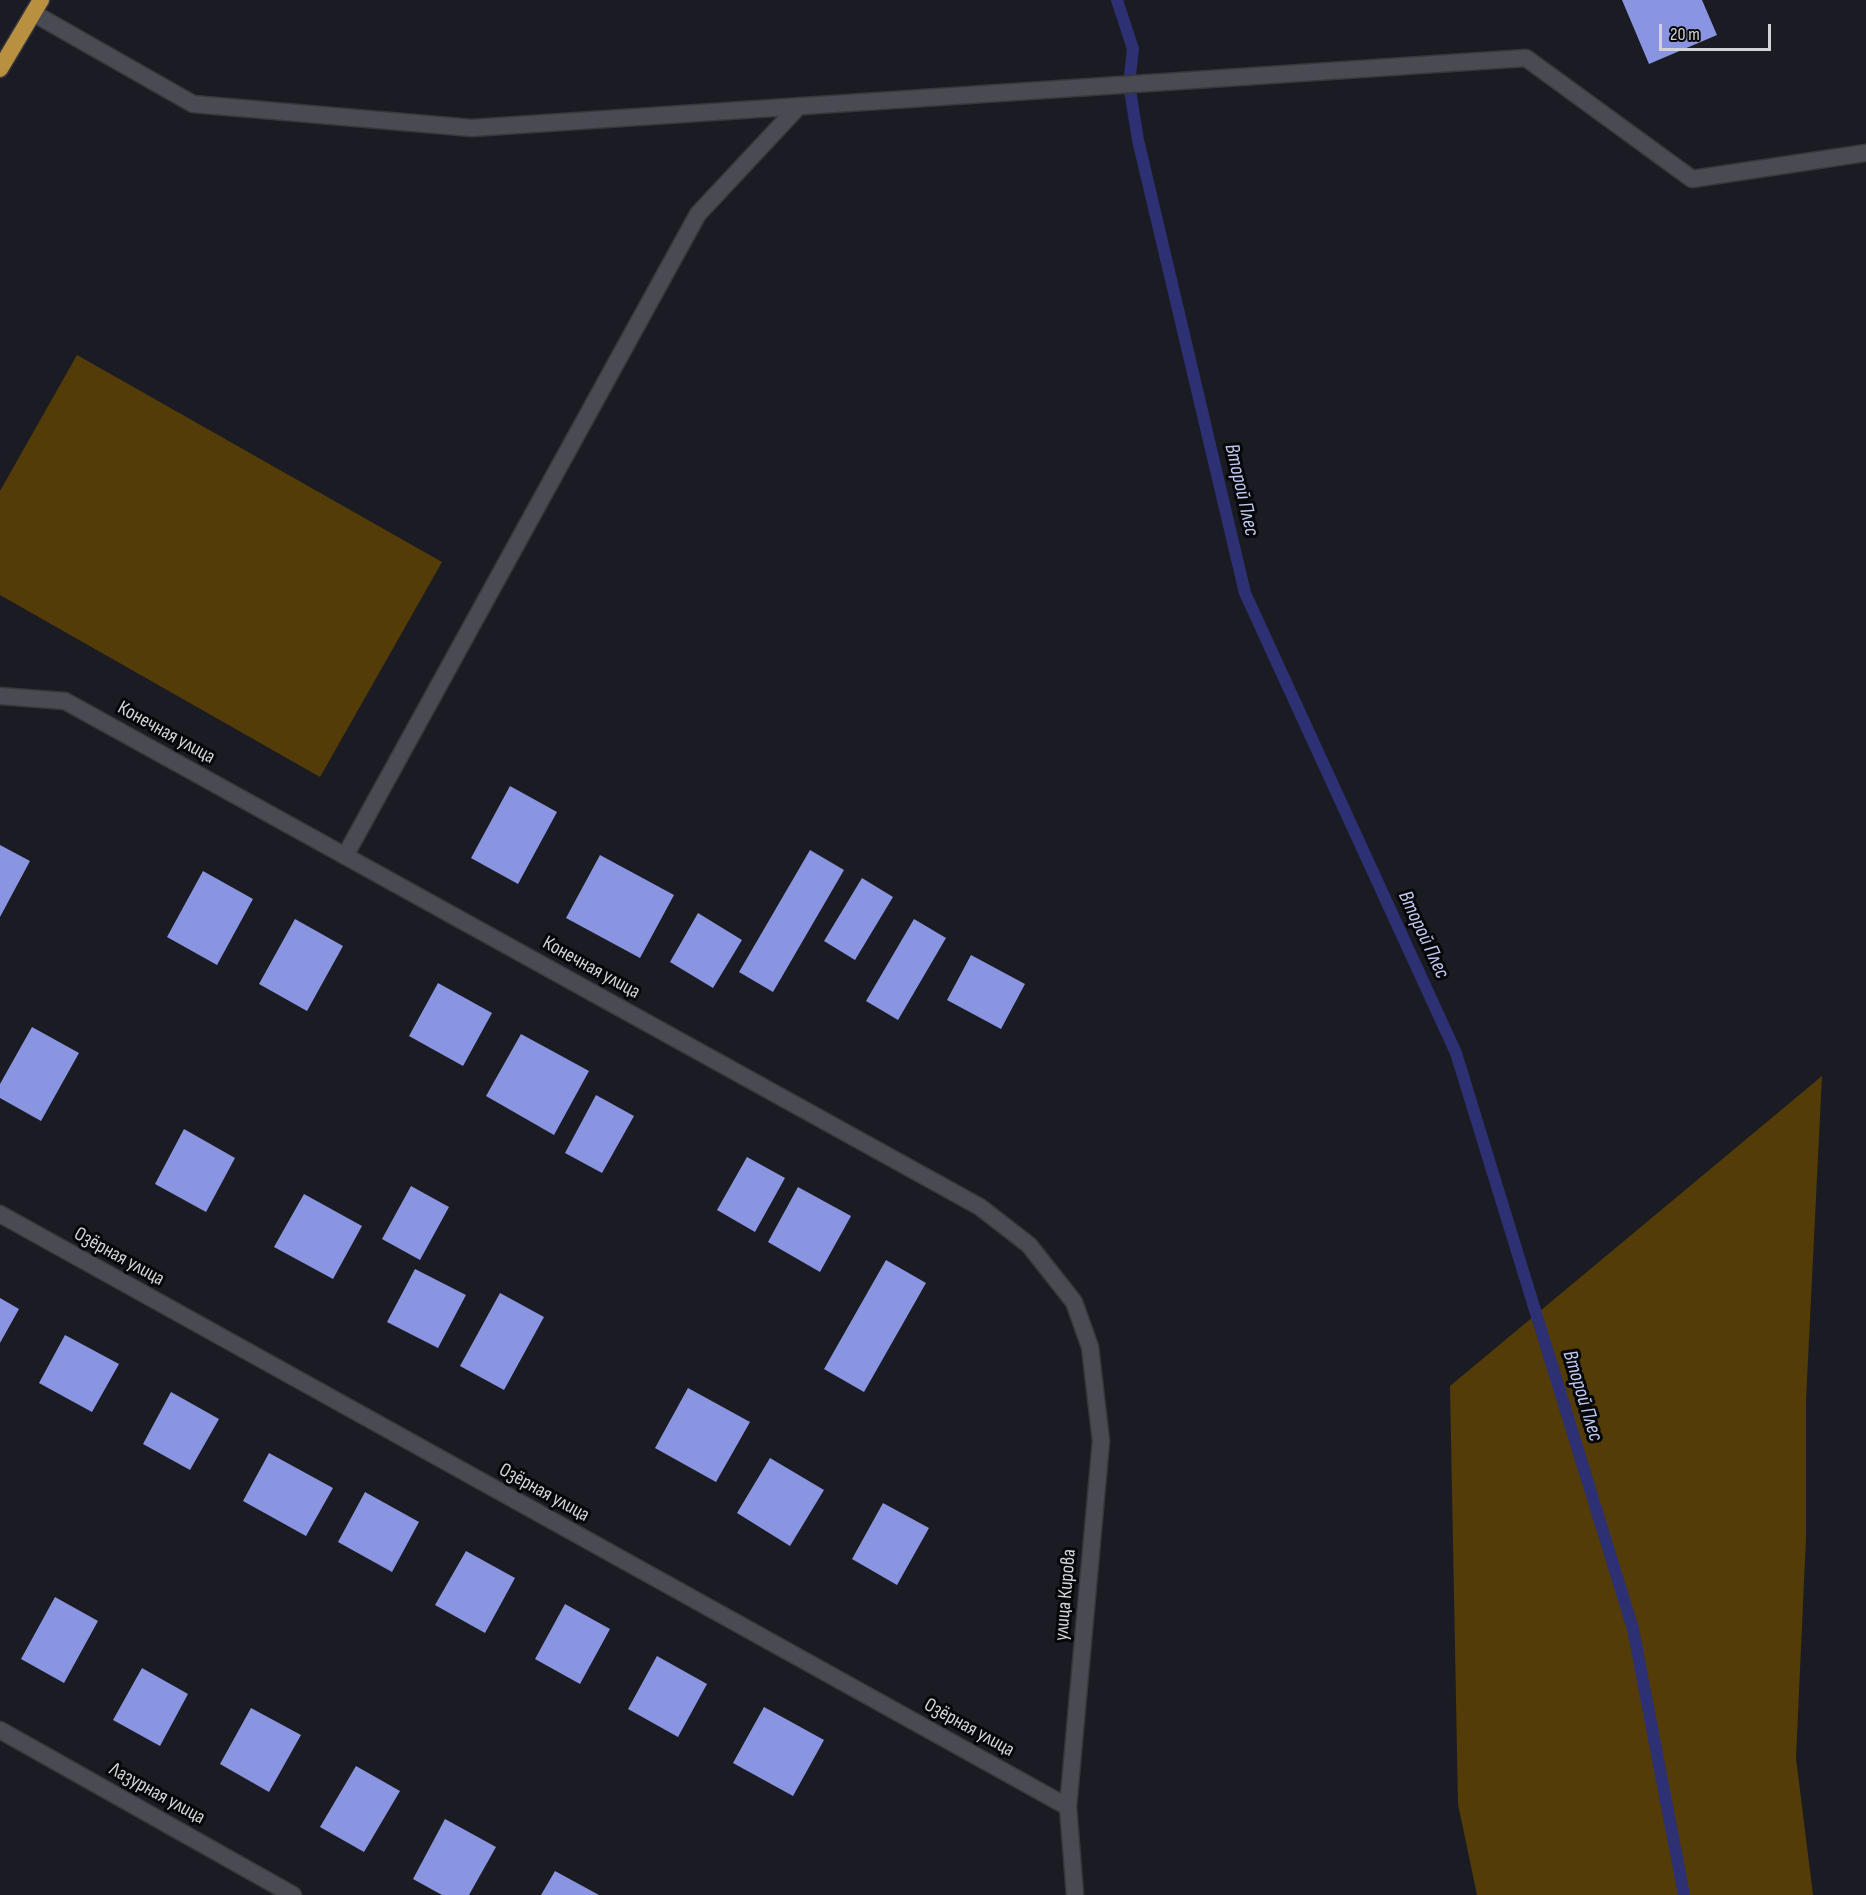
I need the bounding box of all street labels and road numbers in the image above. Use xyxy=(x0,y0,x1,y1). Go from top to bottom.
street label: Конечная улица xyxy=(113,696,219,770)
street label: Конечная улица xyxy=(538,931,644,1005)
street label: Озёрная улица xyxy=(70,1222,168,1292)
street label: Озёрная улица xyxy=(495,1458,593,1528)
street label: улица Кирова xyxy=(1050,1548,1082,1642)
street label: Озёрная улица xyxy=(920,1693,1018,1763)
street label: Лазурная улица xyxy=(105,1758,209,1830)

